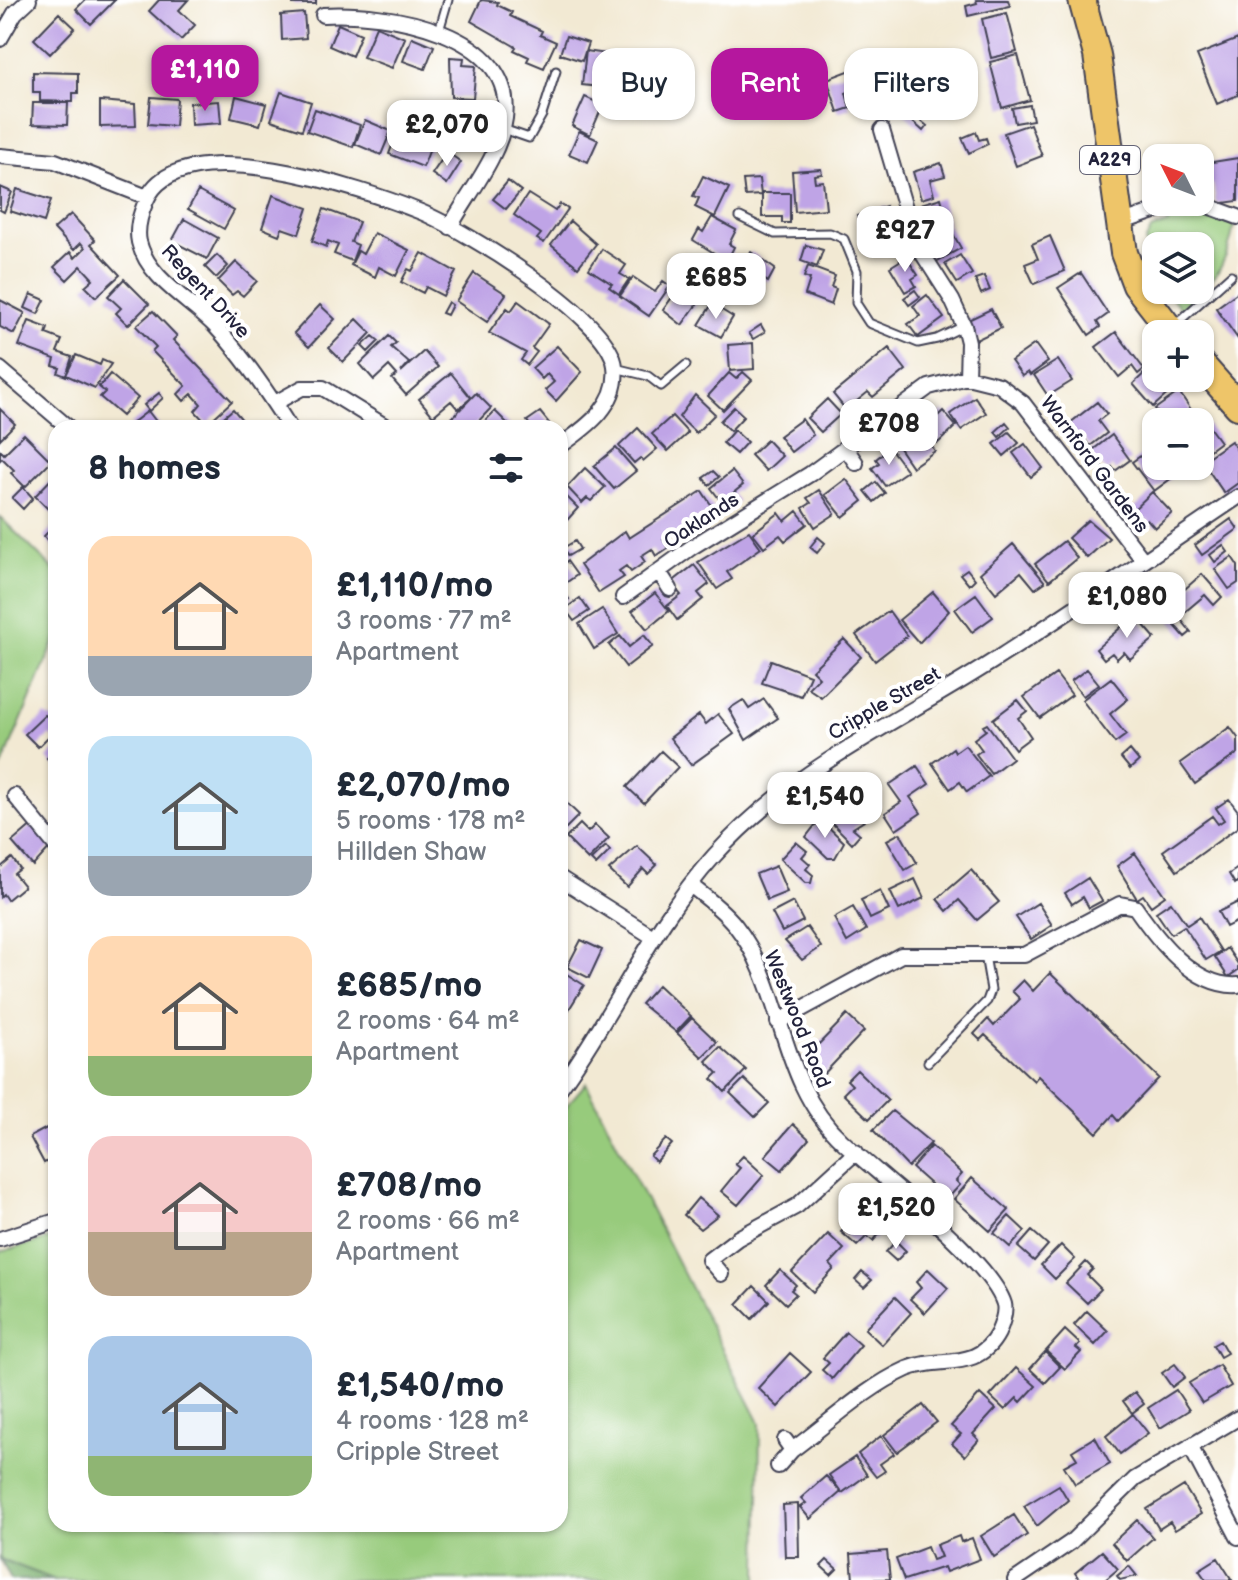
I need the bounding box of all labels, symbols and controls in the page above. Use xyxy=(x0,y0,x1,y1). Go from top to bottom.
pin: £1,110 xyxy=(140,45,270,113)
chip: Buy xyxy=(592,48,695,120)
chip: Rent xyxy=(711,48,828,120)
chip: Filters xyxy=(844,48,978,120)
text: £1,110 xyxy=(170,55,240,86)
pin: £2,070 xyxy=(382,100,512,168)
text: £2,070 xyxy=(405,110,489,141)
north arrow xyxy=(1142,144,1214,216)
map controls xyxy=(1142,144,1214,480)
road number: A229 xyxy=(1080,146,1140,174)
pin: £927 xyxy=(858,206,952,274)
text: £927 xyxy=(875,216,935,247)
button: layers xyxy=(1142,232,1214,304)
street label: Regent Drive xyxy=(156,240,255,344)
pin: £685 xyxy=(669,253,763,321)
text: £685 xyxy=(685,263,747,294)
button: + xyxy=(1142,320,1214,392)
street label: Warnford Gardens xyxy=(1035,391,1154,538)
pin: £708 xyxy=(842,399,936,467)
button: − xyxy=(1142,408,1214,480)
text: £708 xyxy=(858,409,920,440)
icon: filters xyxy=(484,446,528,490)
text: 8 homes xyxy=(88,448,221,489)
street label: Oaklands xyxy=(660,488,744,554)
text: £1,110/mo xyxy=(336,565,493,606)
icon: home xyxy=(152,568,248,664)
pin: £1,080 xyxy=(1062,572,1192,640)
text: £1,080 xyxy=(1087,582,1167,613)
text: 3 rooms · 77 m² xyxy=(336,606,512,637)
text: Apartment xyxy=(336,637,459,668)
street label: Cripple Street xyxy=(824,662,945,746)
text: £2,070/mo xyxy=(336,765,511,806)
icon: home xyxy=(152,768,248,864)
pin: £1,540 xyxy=(760,772,890,840)
text: £1,540 xyxy=(785,782,865,813)
text: 5 rooms · 178 m² xyxy=(336,806,525,837)
text: Hillden Shaw xyxy=(336,837,486,868)
street label: Westwood Road xyxy=(759,947,836,1092)
text: £685/mo xyxy=(336,965,482,1006)
icon: home xyxy=(152,968,248,1064)
text: 2 rooms · 64 m² xyxy=(336,1006,520,1037)
text: Apartment xyxy=(336,1037,459,1068)
text: £708/mo xyxy=(336,1165,482,1206)
icon: home xyxy=(152,1168,248,1264)
pin: £1,520 xyxy=(831,1183,961,1251)
text: £1,520 xyxy=(856,1193,936,1224)
text: 2 rooms · 66 m² xyxy=(336,1206,520,1237)
text: Apartment xyxy=(336,1237,459,1268)
text: £1,540/mo xyxy=(336,1365,504,1406)
icon: home xyxy=(152,1368,248,1464)
text: 4 rooms · 128 m² xyxy=(336,1406,529,1437)
text: Cripple Street xyxy=(336,1437,499,1468)

